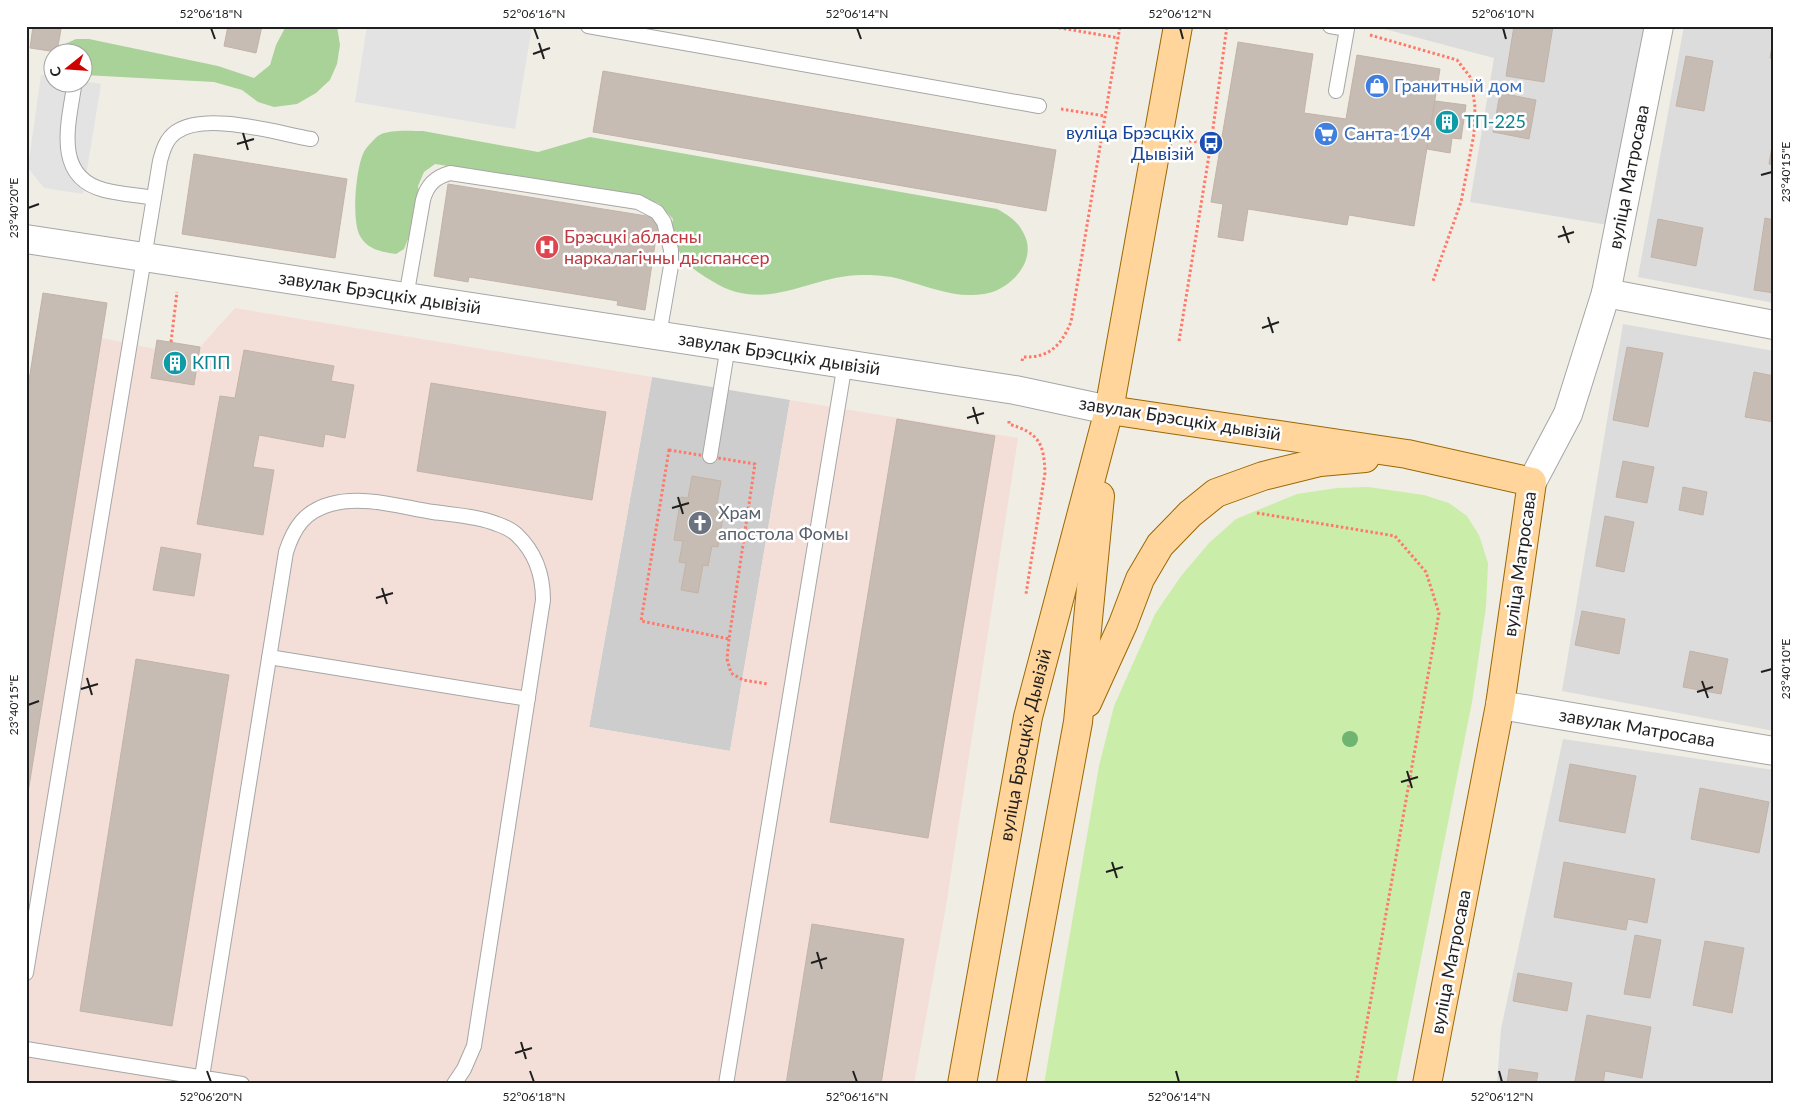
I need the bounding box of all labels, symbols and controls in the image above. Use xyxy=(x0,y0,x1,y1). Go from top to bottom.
text: 52°06'18"N xyxy=(180,6,242,21)
text: 52°06'16"N xyxy=(503,6,565,21)
text: 52°06'14"N xyxy=(826,6,888,21)
text: 52°06'12"N xyxy=(1149,6,1211,21)
text: 52°06'10"N xyxy=(1472,6,1534,21)
north arrow xyxy=(42,42,92,92)
text: С xyxy=(45,64,65,79)
shop icon: Гранитный дом xyxy=(1364,73,1390,99)
place label: Гранитный дом xyxy=(1394,74,1522,96)
street label: вуліца Матросава xyxy=(1603,103,1653,251)
building icon: ТП-225 xyxy=(1434,109,1460,135)
place label: ТП-225 xyxy=(1464,110,1526,132)
place label: вуліца Брэсцкіх Дывізій xyxy=(1066,121,1194,164)
supermarket icon: Санта-194 xyxy=(1313,121,1339,147)
place label: Санта-194 xyxy=(1344,122,1431,144)
bus stop icon: вуліца Брэсцкіх Дывізій xyxy=(1198,130,1224,156)
text: 23°40'15"E xyxy=(1778,142,1793,202)
text: 23°40'20"E xyxy=(6,178,21,238)
place label: Брэсцкі абласны наркалагічны дыспансер xyxy=(564,225,770,268)
hospital icon: Брэсцкі абласны наркалагічны дыспансер xyxy=(534,234,560,260)
street label: завулак Брэсцкіх дывізій xyxy=(277,266,483,318)
street label: завулак Брэсцкіх дывізій xyxy=(677,327,882,379)
building icon: КПП xyxy=(162,350,188,376)
place label: КПП xyxy=(192,351,231,373)
street label: завулак Брэсцкіх дывізій xyxy=(1078,391,1283,445)
street label: вуліца Матросава xyxy=(1498,490,1540,638)
place label: Храм апостола Фомы xyxy=(718,501,849,544)
church icon: Храм апостола Фомы xyxy=(687,510,713,536)
text: 23°40'10"E xyxy=(1778,639,1793,699)
street label: вуліца Брэсцкіх Дывізій xyxy=(994,646,1056,843)
text: 23°40'15"E xyxy=(6,675,21,735)
street label: завулак Матросава xyxy=(1558,703,1717,751)
street label: вуліца Матросава xyxy=(1425,888,1475,1036)
text: 52°06'20"N xyxy=(180,1089,242,1104)
text: 52°06'18"N xyxy=(503,1089,565,1104)
text: 52°06'16"N xyxy=(826,1089,888,1104)
text: 52°06'14"N xyxy=(1148,1089,1210,1104)
text: 52°06'12"N xyxy=(1471,1089,1533,1104)

